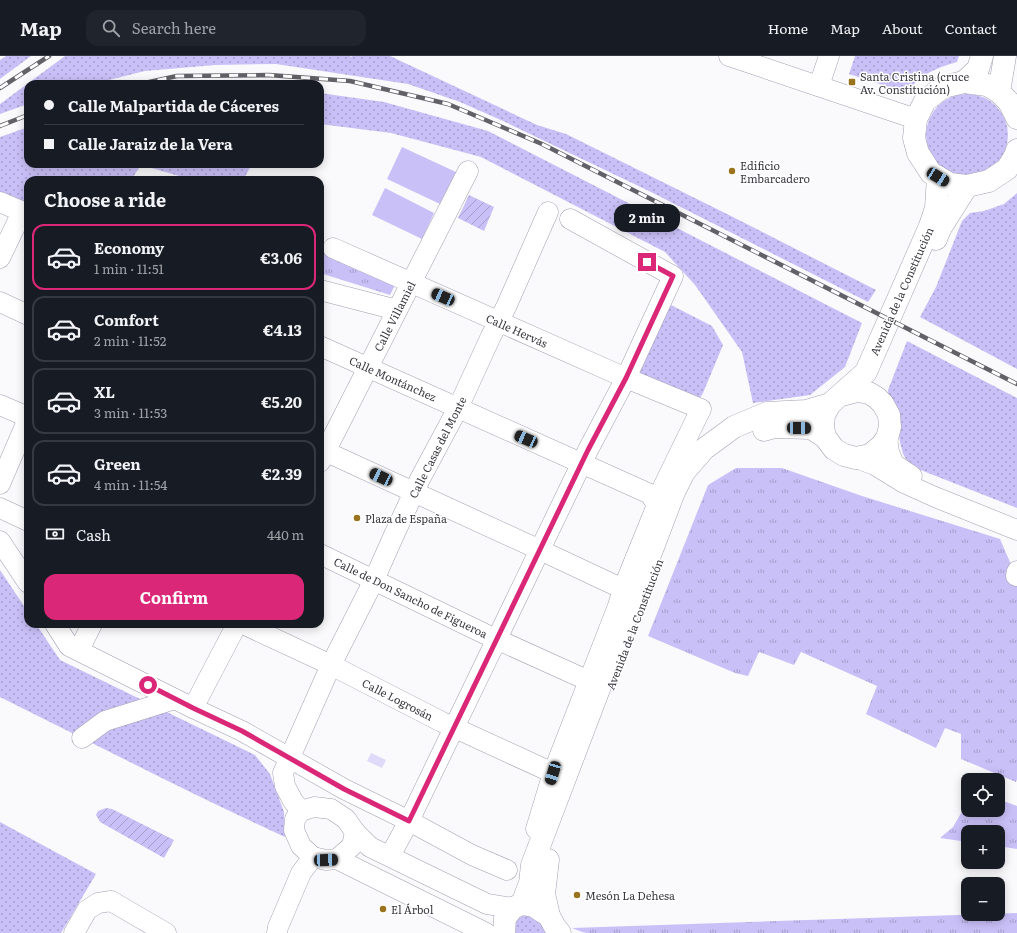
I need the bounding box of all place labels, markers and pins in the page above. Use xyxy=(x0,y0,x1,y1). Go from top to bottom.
place label: Santa Cristina (cruce Av. Constitución) xyxy=(860,68,969,97)
marker: Santa Cristina (cruce Av. Constitución) xyxy=(847,77,857,87)
place label: Edificio Embarcadero xyxy=(740,157,810,186)
marker: Edificio Embarcadero xyxy=(727,166,737,176)
place label: Plaza de España xyxy=(365,510,447,526)
marker: Plaza de España xyxy=(352,513,362,523)
place label: Mesón La Dehesa xyxy=(585,887,675,903)
marker: Mesón La Dehesa xyxy=(572,890,582,900)
place label: El Árbol xyxy=(391,901,434,917)
marker: El Árbol xyxy=(378,904,388,914)

